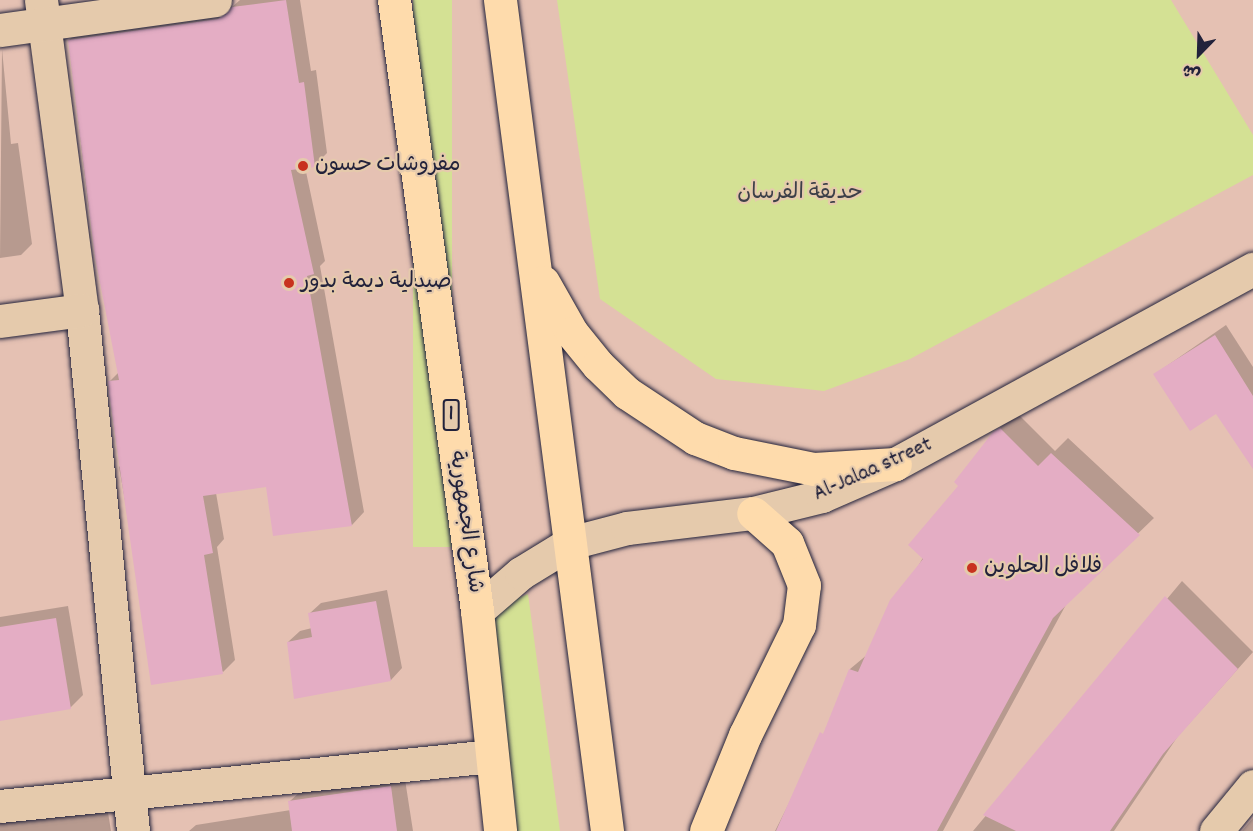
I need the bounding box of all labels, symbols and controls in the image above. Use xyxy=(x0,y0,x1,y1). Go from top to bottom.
north arrow xyxy=(1169,24,1229,84)
text: ش xyxy=(1179,57,1204,85)
place label: مفروشات حسون xyxy=(315,153,460,179)
marker: مفروشات حسون xyxy=(296,159,310,173)
park label: حديقة الفرسان xyxy=(737,181,863,207)
place label: صيدلية ديمة بدور xyxy=(301,270,451,296)
marker: صيدلية ديمة بدور xyxy=(282,276,296,290)
road number: 1 xyxy=(442,397,460,433)
street label: Al-Jalaa street xyxy=(810,432,936,508)
street label: شارع الجمهورية xyxy=(442,449,488,595)
place label: فلافل الحلوين xyxy=(984,555,1102,581)
marker: فلافل الحلوين xyxy=(965,561,979,575)

